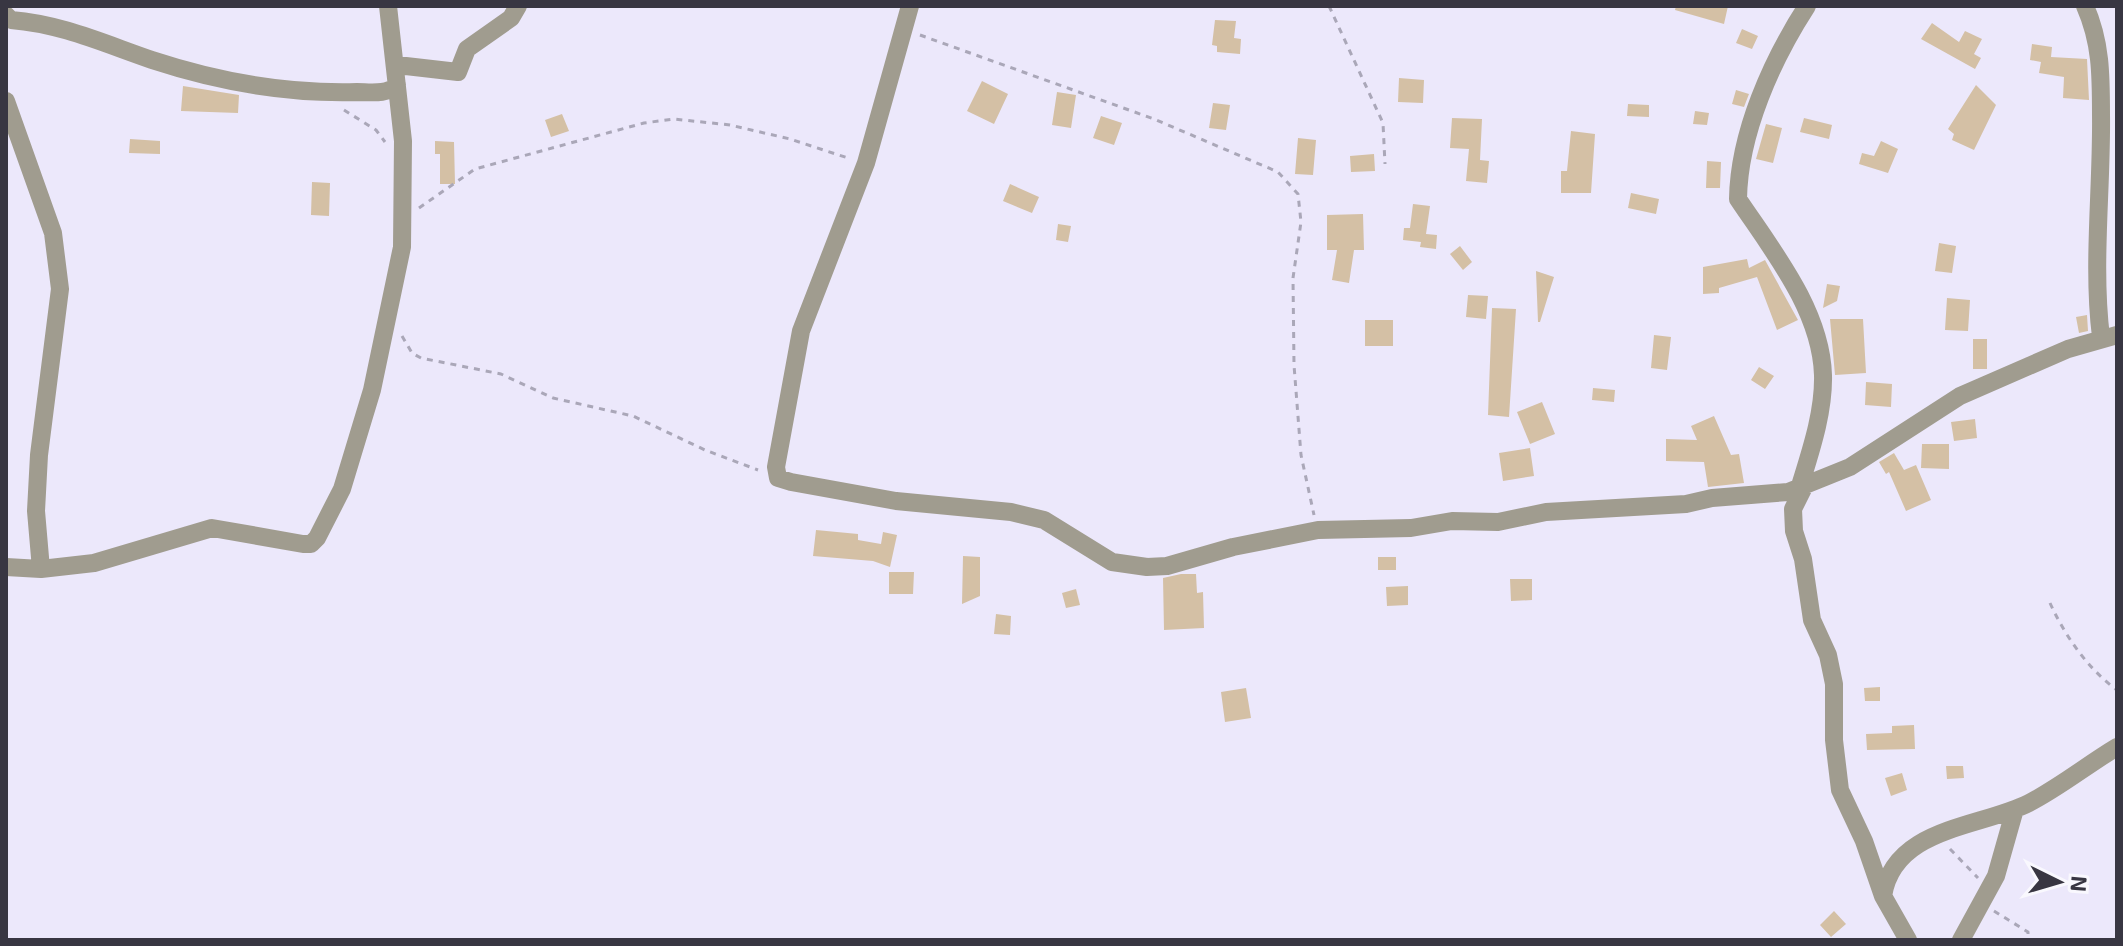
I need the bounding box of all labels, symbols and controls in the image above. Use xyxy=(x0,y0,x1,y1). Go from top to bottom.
north arrow xyxy=(2019,842,2099,922)
text: N xyxy=(2066,875,2094,893)

